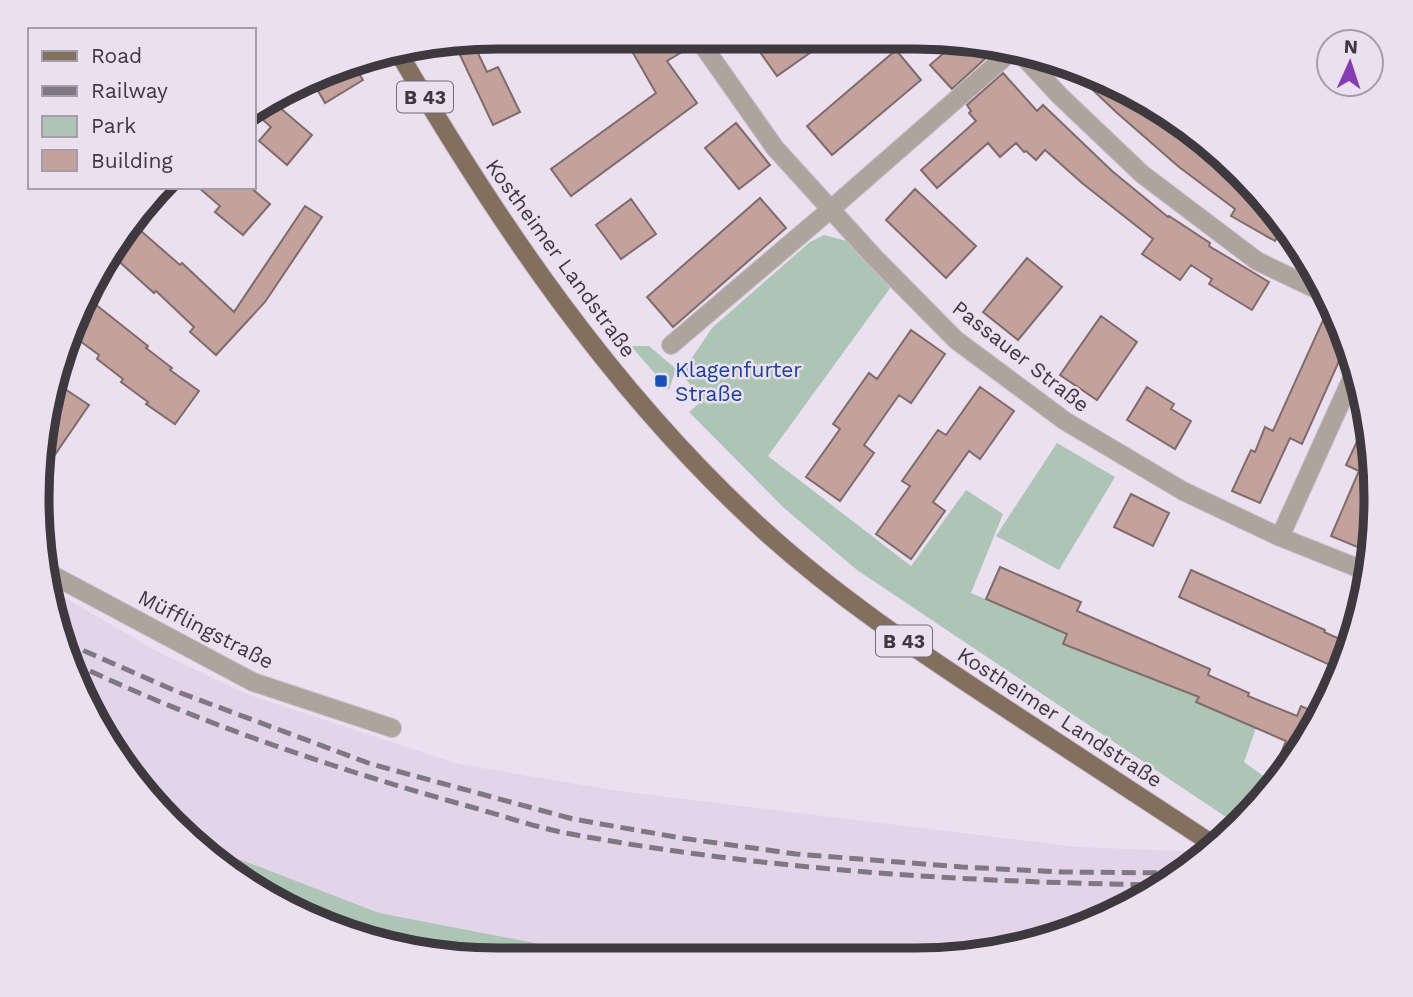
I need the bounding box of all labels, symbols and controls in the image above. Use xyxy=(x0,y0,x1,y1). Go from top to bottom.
legend xyxy=(28,28,256,189)
north arrow xyxy=(1315,28,1385,98)
text: N xyxy=(1343,35,1359,58)
text: Road xyxy=(91,43,142,68)
text: Railway xyxy=(91,78,168,103)
road number: B 43 xyxy=(397,82,453,113)
text: Park xyxy=(91,113,136,138)
text: Building xyxy=(91,148,173,173)
street label: Kostheimer Landstraße xyxy=(481,154,641,362)
street label: Passauer Straße xyxy=(948,295,1094,417)
place label: Klagenfurter Straße xyxy=(675,357,802,406)
marker: Klagenfurter Straße xyxy=(653,373,669,389)
street label: Müfflingstraße xyxy=(134,584,278,674)
road number: B 43 xyxy=(876,626,932,656)
street label: Kostheimer Landstraße xyxy=(953,641,1167,793)

